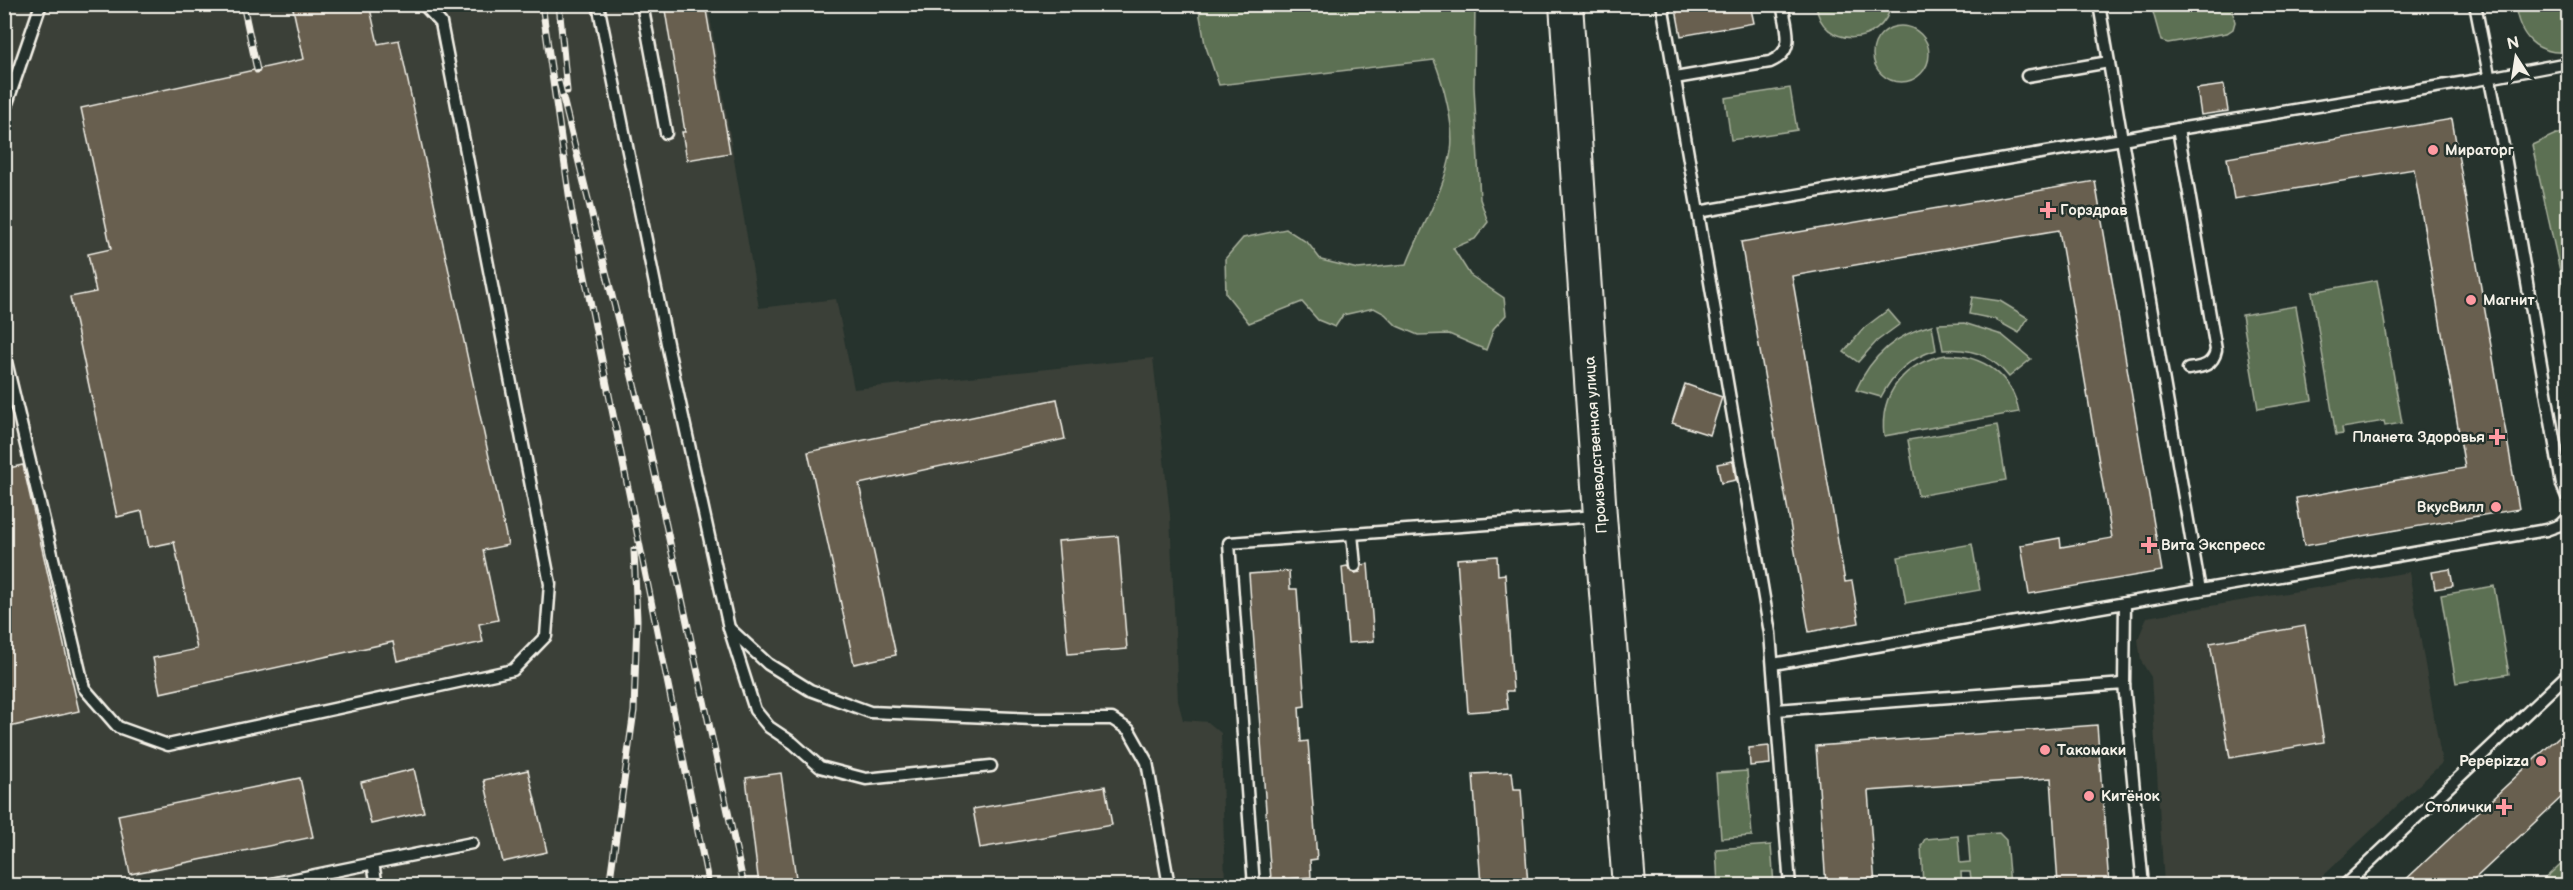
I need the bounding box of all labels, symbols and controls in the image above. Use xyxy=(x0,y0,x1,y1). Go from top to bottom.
north arrow xyxy=(2486,27,2546,87)
text: N xyxy=(2505,33,2521,54)
place label: Мираторг xyxy=(2445,141,2514,160)
marker: Мираторг xyxy=(2426,143,2440,157)
place label: Горздрав xyxy=(2060,201,2127,220)
marker: Горздрав xyxy=(2041,203,2055,217)
place label: Магнит xyxy=(2483,291,2535,310)
marker: Магнит xyxy=(2464,293,2478,307)
street label: Производственная улица xyxy=(1580,356,1612,534)
place label: Планета Здоровья xyxy=(2352,428,2485,447)
marker: Планета Здоровья xyxy=(2490,430,2504,444)
place label: ВкусВилл xyxy=(2417,498,2484,517)
marker: ВкусВилл xyxy=(2489,500,2503,514)
place label: Вита Экспресс xyxy=(2161,536,2266,555)
marker: Вита Экспресс xyxy=(2142,538,2156,552)
place label: Такомаки xyxy=(2057,741,2126,760)
marker: Такомаки xyxy=(2038,743,2052,757)
place label: Pepepizza xyxy=(2459,752,2529,771)
marker: Pepepizza xyxy=(2534,754,2548,768)
place label: Китёнок xyxy=(2101,787,2161,806)
marker: Китёнок xyxy=(2082,789,2096,803)
place label: Столички xyxy=(2425,798,2492,817)
marker: Столички xyxy=(2497,800,2511,814)

